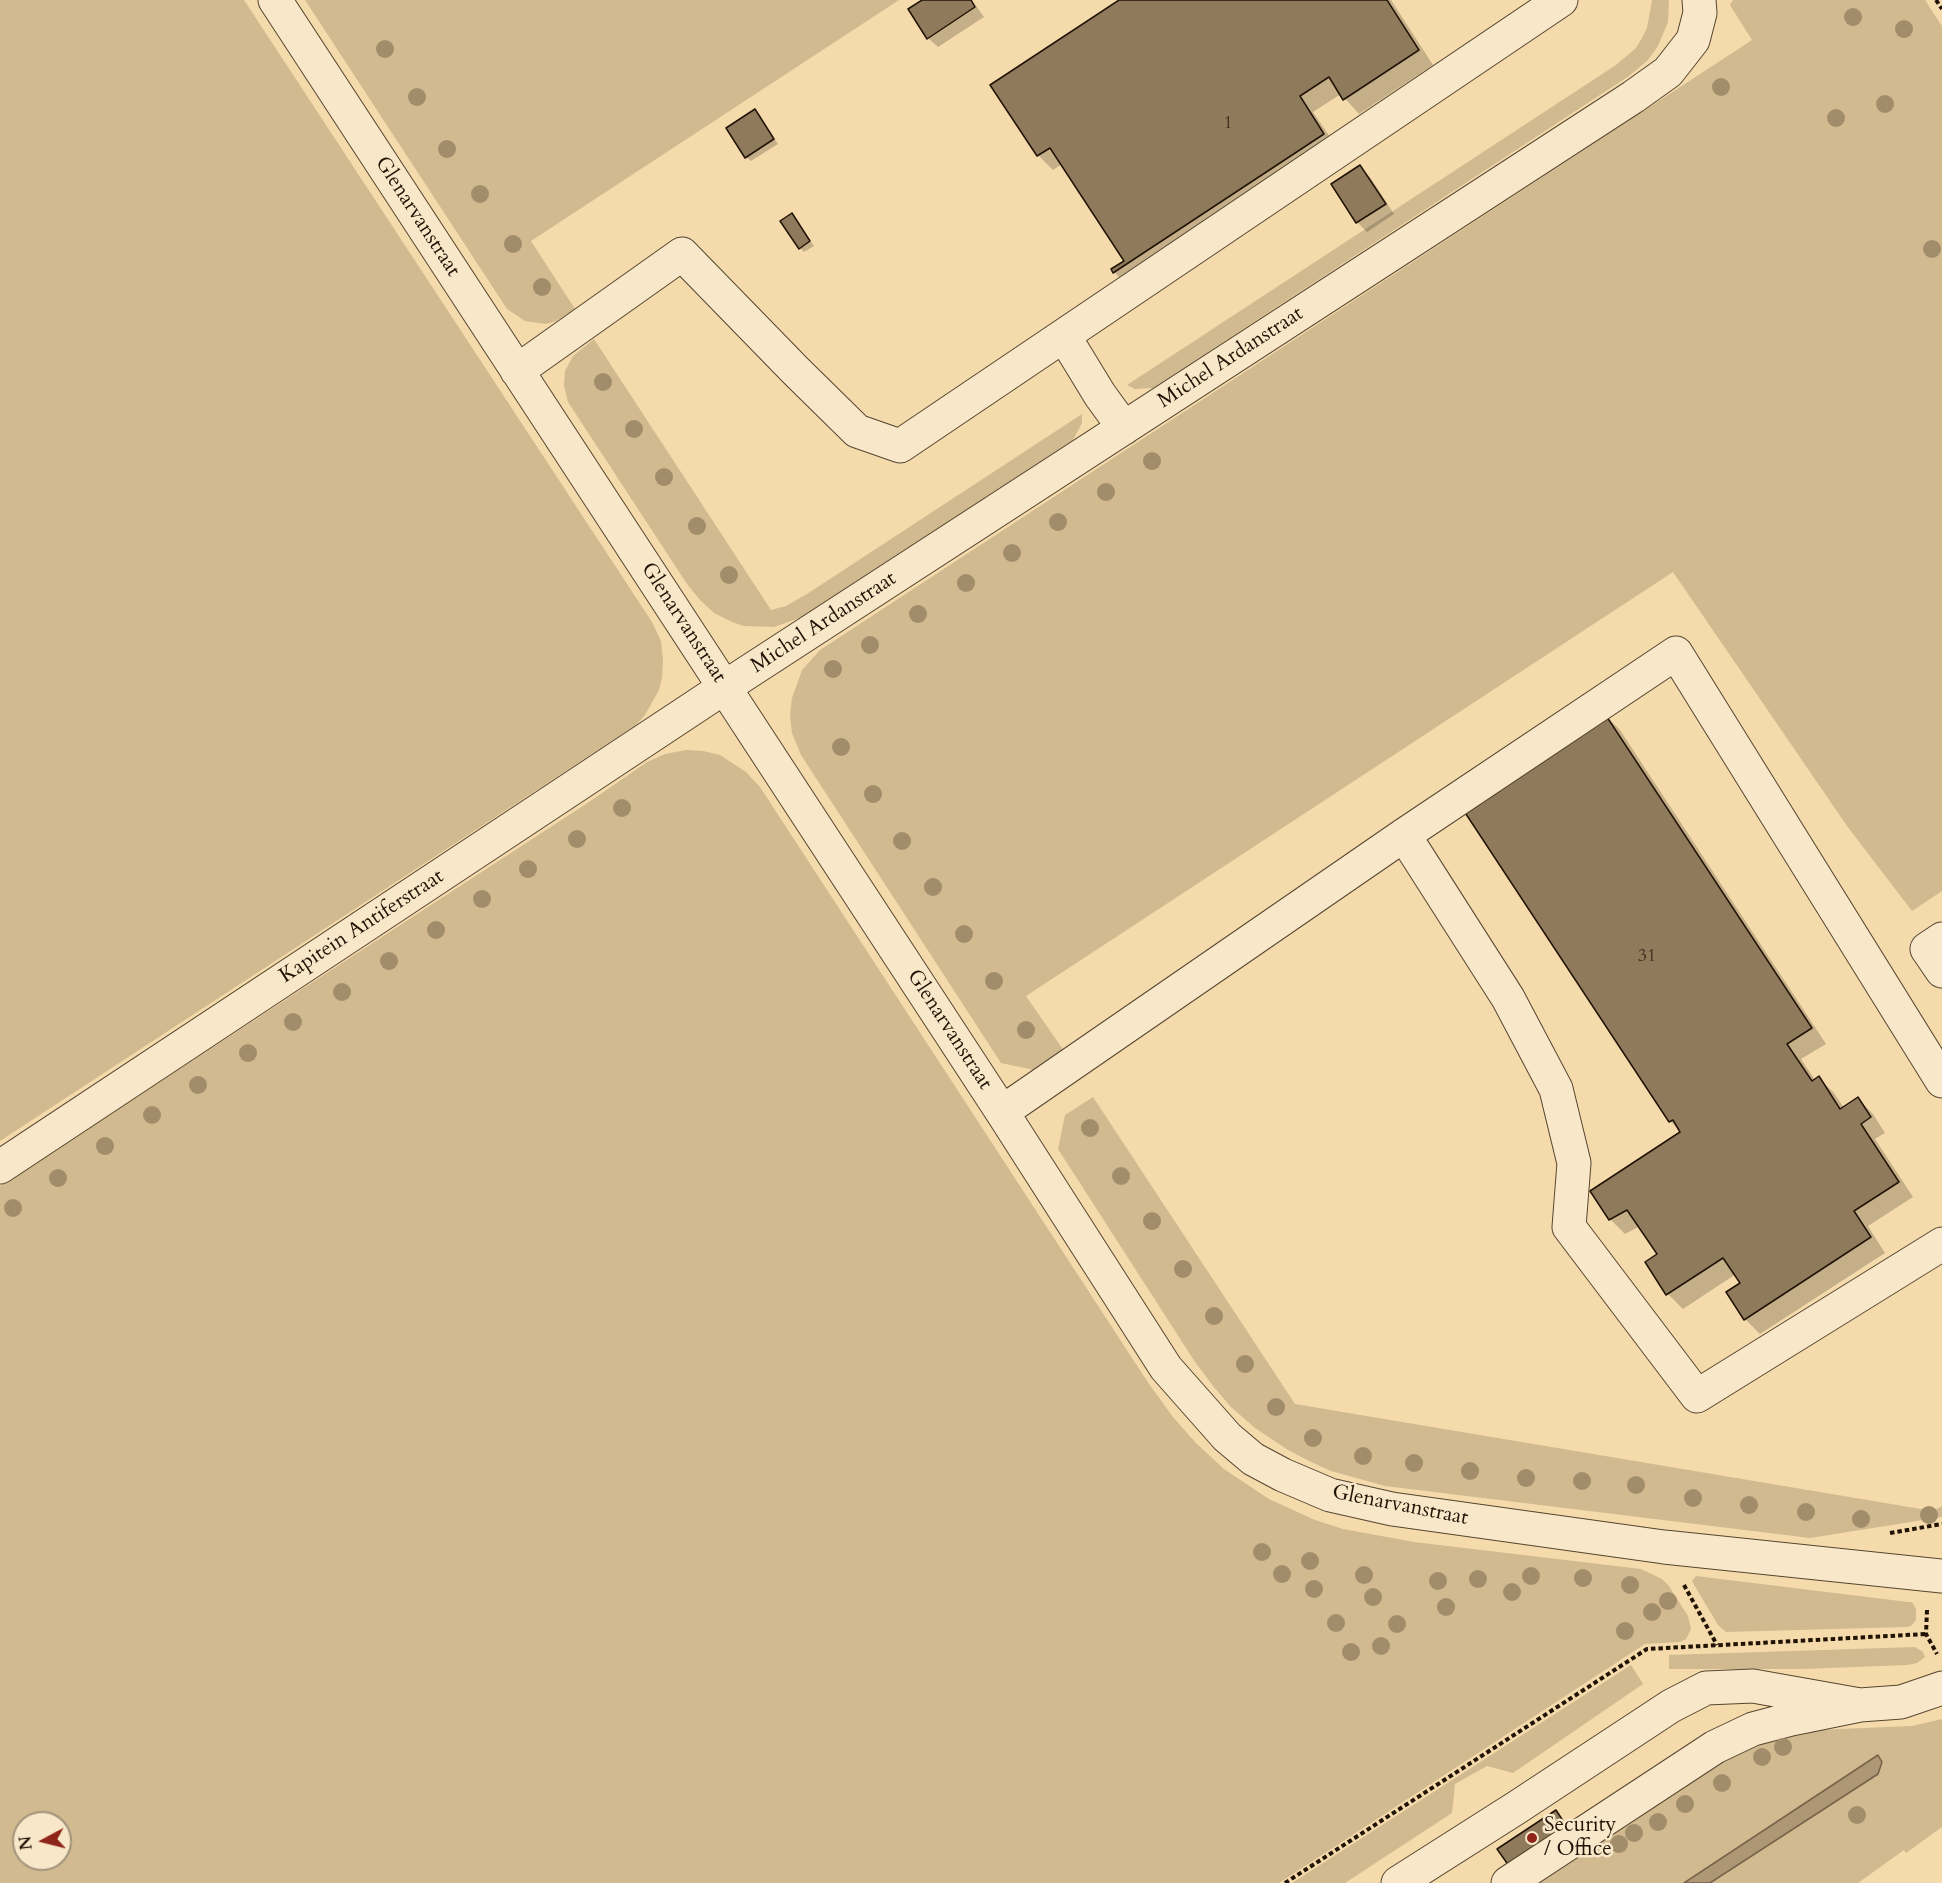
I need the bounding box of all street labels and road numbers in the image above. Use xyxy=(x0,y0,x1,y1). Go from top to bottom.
street label: Glenarvanstraat xyxy=(369,152,465,282)
street label: Michel Ardanstraat xyxy=(1154,302,1308,414)
street label: Glenarvanstraat xyxy=(635,558,731,688)
street label: Michel Ardanstraat xyxy=(747,567,901,679)
street label: Kapitein Antiferstraat xyxy=(275,865,449,989)
street label: Glenarvanstraat xyxy=(901,965,997,1095)
street label: Glenarvanstraat xyxy=(1330,1480,1470,1532)

